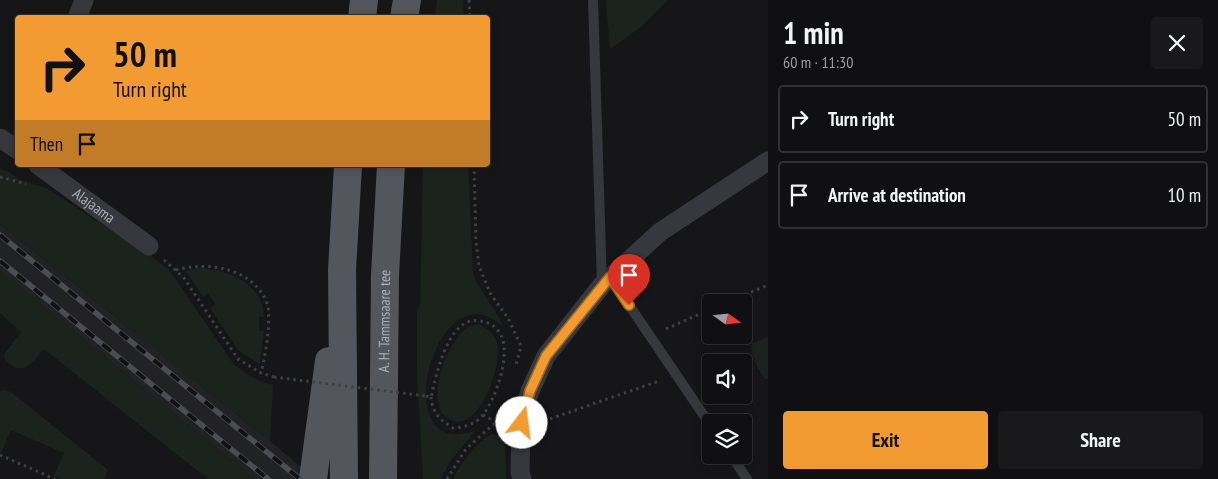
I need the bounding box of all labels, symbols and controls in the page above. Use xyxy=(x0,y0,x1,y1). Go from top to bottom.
text: 1 min xyxy=(783,13,844,52)
button: close xyxy=(1151,17,1203,69)
text: 50 m xyxy=(113,31,177,77)
icon: right xyxy=(30,35,95,100)
text: 60 m · 11:30 xyxy=(783,52,854,72)
text: Turn right xyxy=(113,75,187,103)
icon: right xyxy=(785,105,813,133)
text: Turn right xyxy=(828,107,894,131)
text: 50 m xyxy=(1168,107,1201,131)
icon: arrive xyxy=(73,130,101,158)
text: Then xyxy=(30,132,63,156)
icon: arrive xyxy=(785,181,813,209)
text: Arrive at destination xyxy=(828,183,966,207)
text: 10 m xyxy=(1168,183,1201,207)
street label: Alajaama xyxy=(69,184,119,227)
pin xyxy=(608,254,650,305)
icon: arrive xyxy=(615,261,643,289)
street label: A. H. Tammsaare tee xyxy=(374,269,394,372)
north arrow xyxy=(702,294,752,344)
map controls xyxy=(702,294,752,464)
button: sound xyxy=(702,354,752,404)
position arrow xyxy=(495,396,547,448)
button: Exit xyxy=(783,411,988,469)
button: Share xyxy=(998,411,1203,469)
button: layers xyxy=(702,414,752,464)

